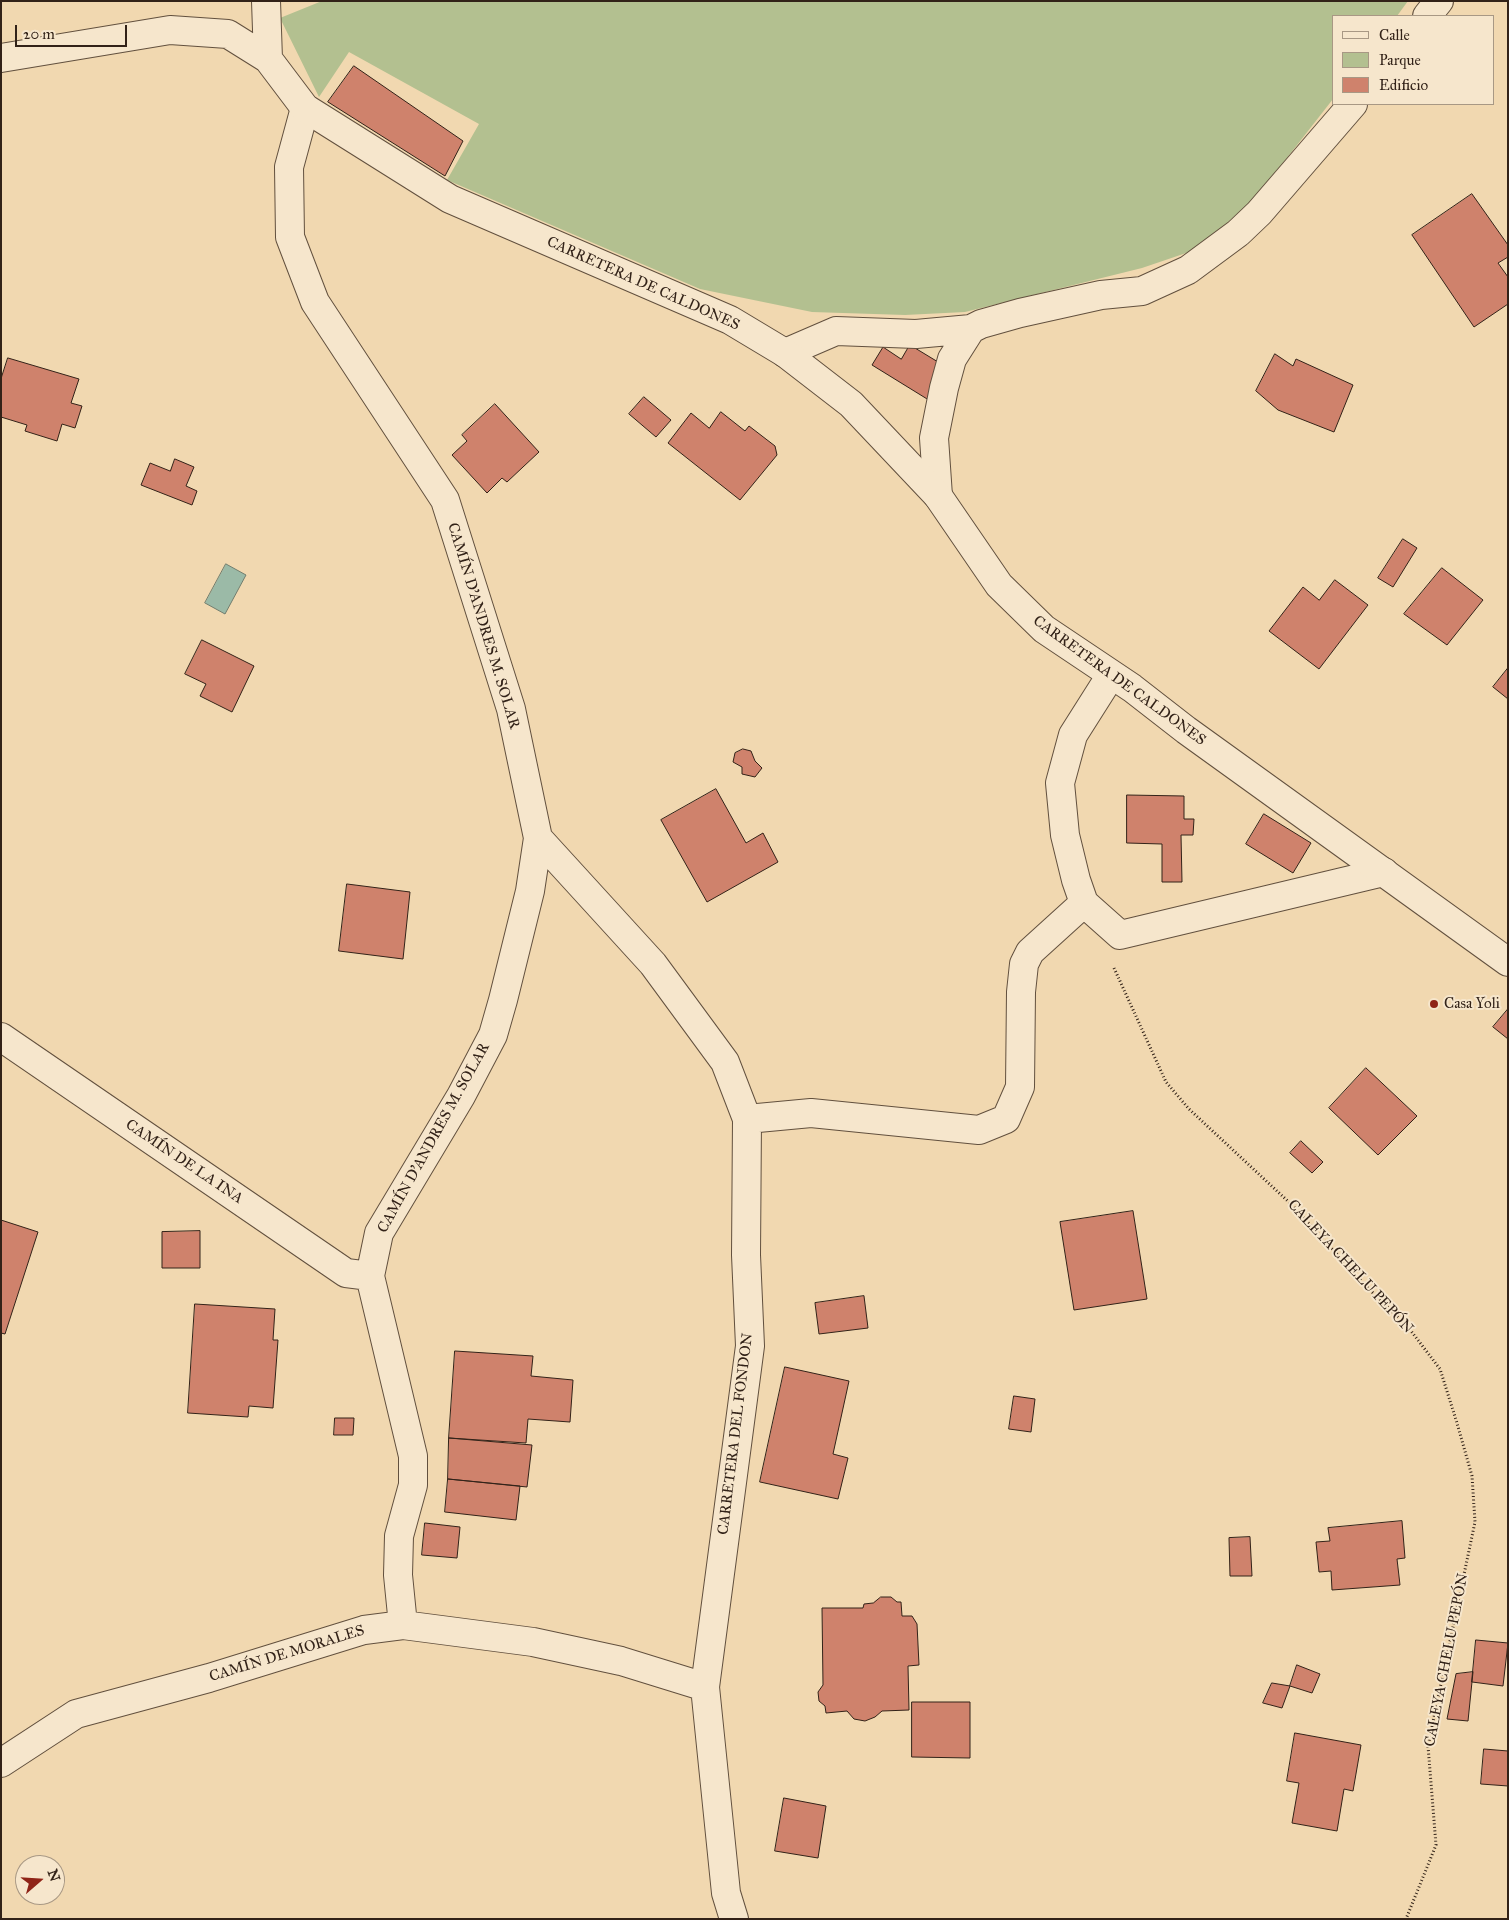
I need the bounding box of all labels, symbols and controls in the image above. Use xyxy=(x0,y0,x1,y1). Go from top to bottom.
scale bar xyxy=(18,15,130,47)
legend xyxy=(1332,15,1494,105)
text: 20 m xyxy=(23,25,55,43)
text: Calle xyxy=(1379,26,1410,44)
text: Parque xyxy=(1379,51,1421,69)
text: Edificio xyxy=(1379,76,1428,94)
street label: CARRETERA DE CALDONES xyxy=(544,233,742,335)
street label: CAMÍN D'ANDRES M. SOLAR xyxy=(443,521,523,731)
street label: CARRETERA DE CALDONES xyxy=(1029,612,1209,750)
place label: Casa Yoli xyxy=(1444,995,1500,1013)
marker: Casa Yoli xyxy=(1428,998,1440,1010)
street label: CAMÍN D'ANDRES M. SOLAR xyxy=(374,1040,494,1236)
street label: CAMÍN DE LA INA xyxy=(122,1116,246,1208)
street label: CALEYA CHELU PEPÓN xyxy=(1283,1196,1417,1338)
street label: CARRETERA DEL FONDON xyxy=(715,1332,757,1536)
street label: CALEYA CHELU PEPÓN xyxy=(1421,1572,1473,1748)
street label: CAMÍN DE MORALES xyxy=(207,1622,367,1686)
north arrow xyxy=(15,1855,65,1905)
text: N xyxy=(44,1867,64,1884)

